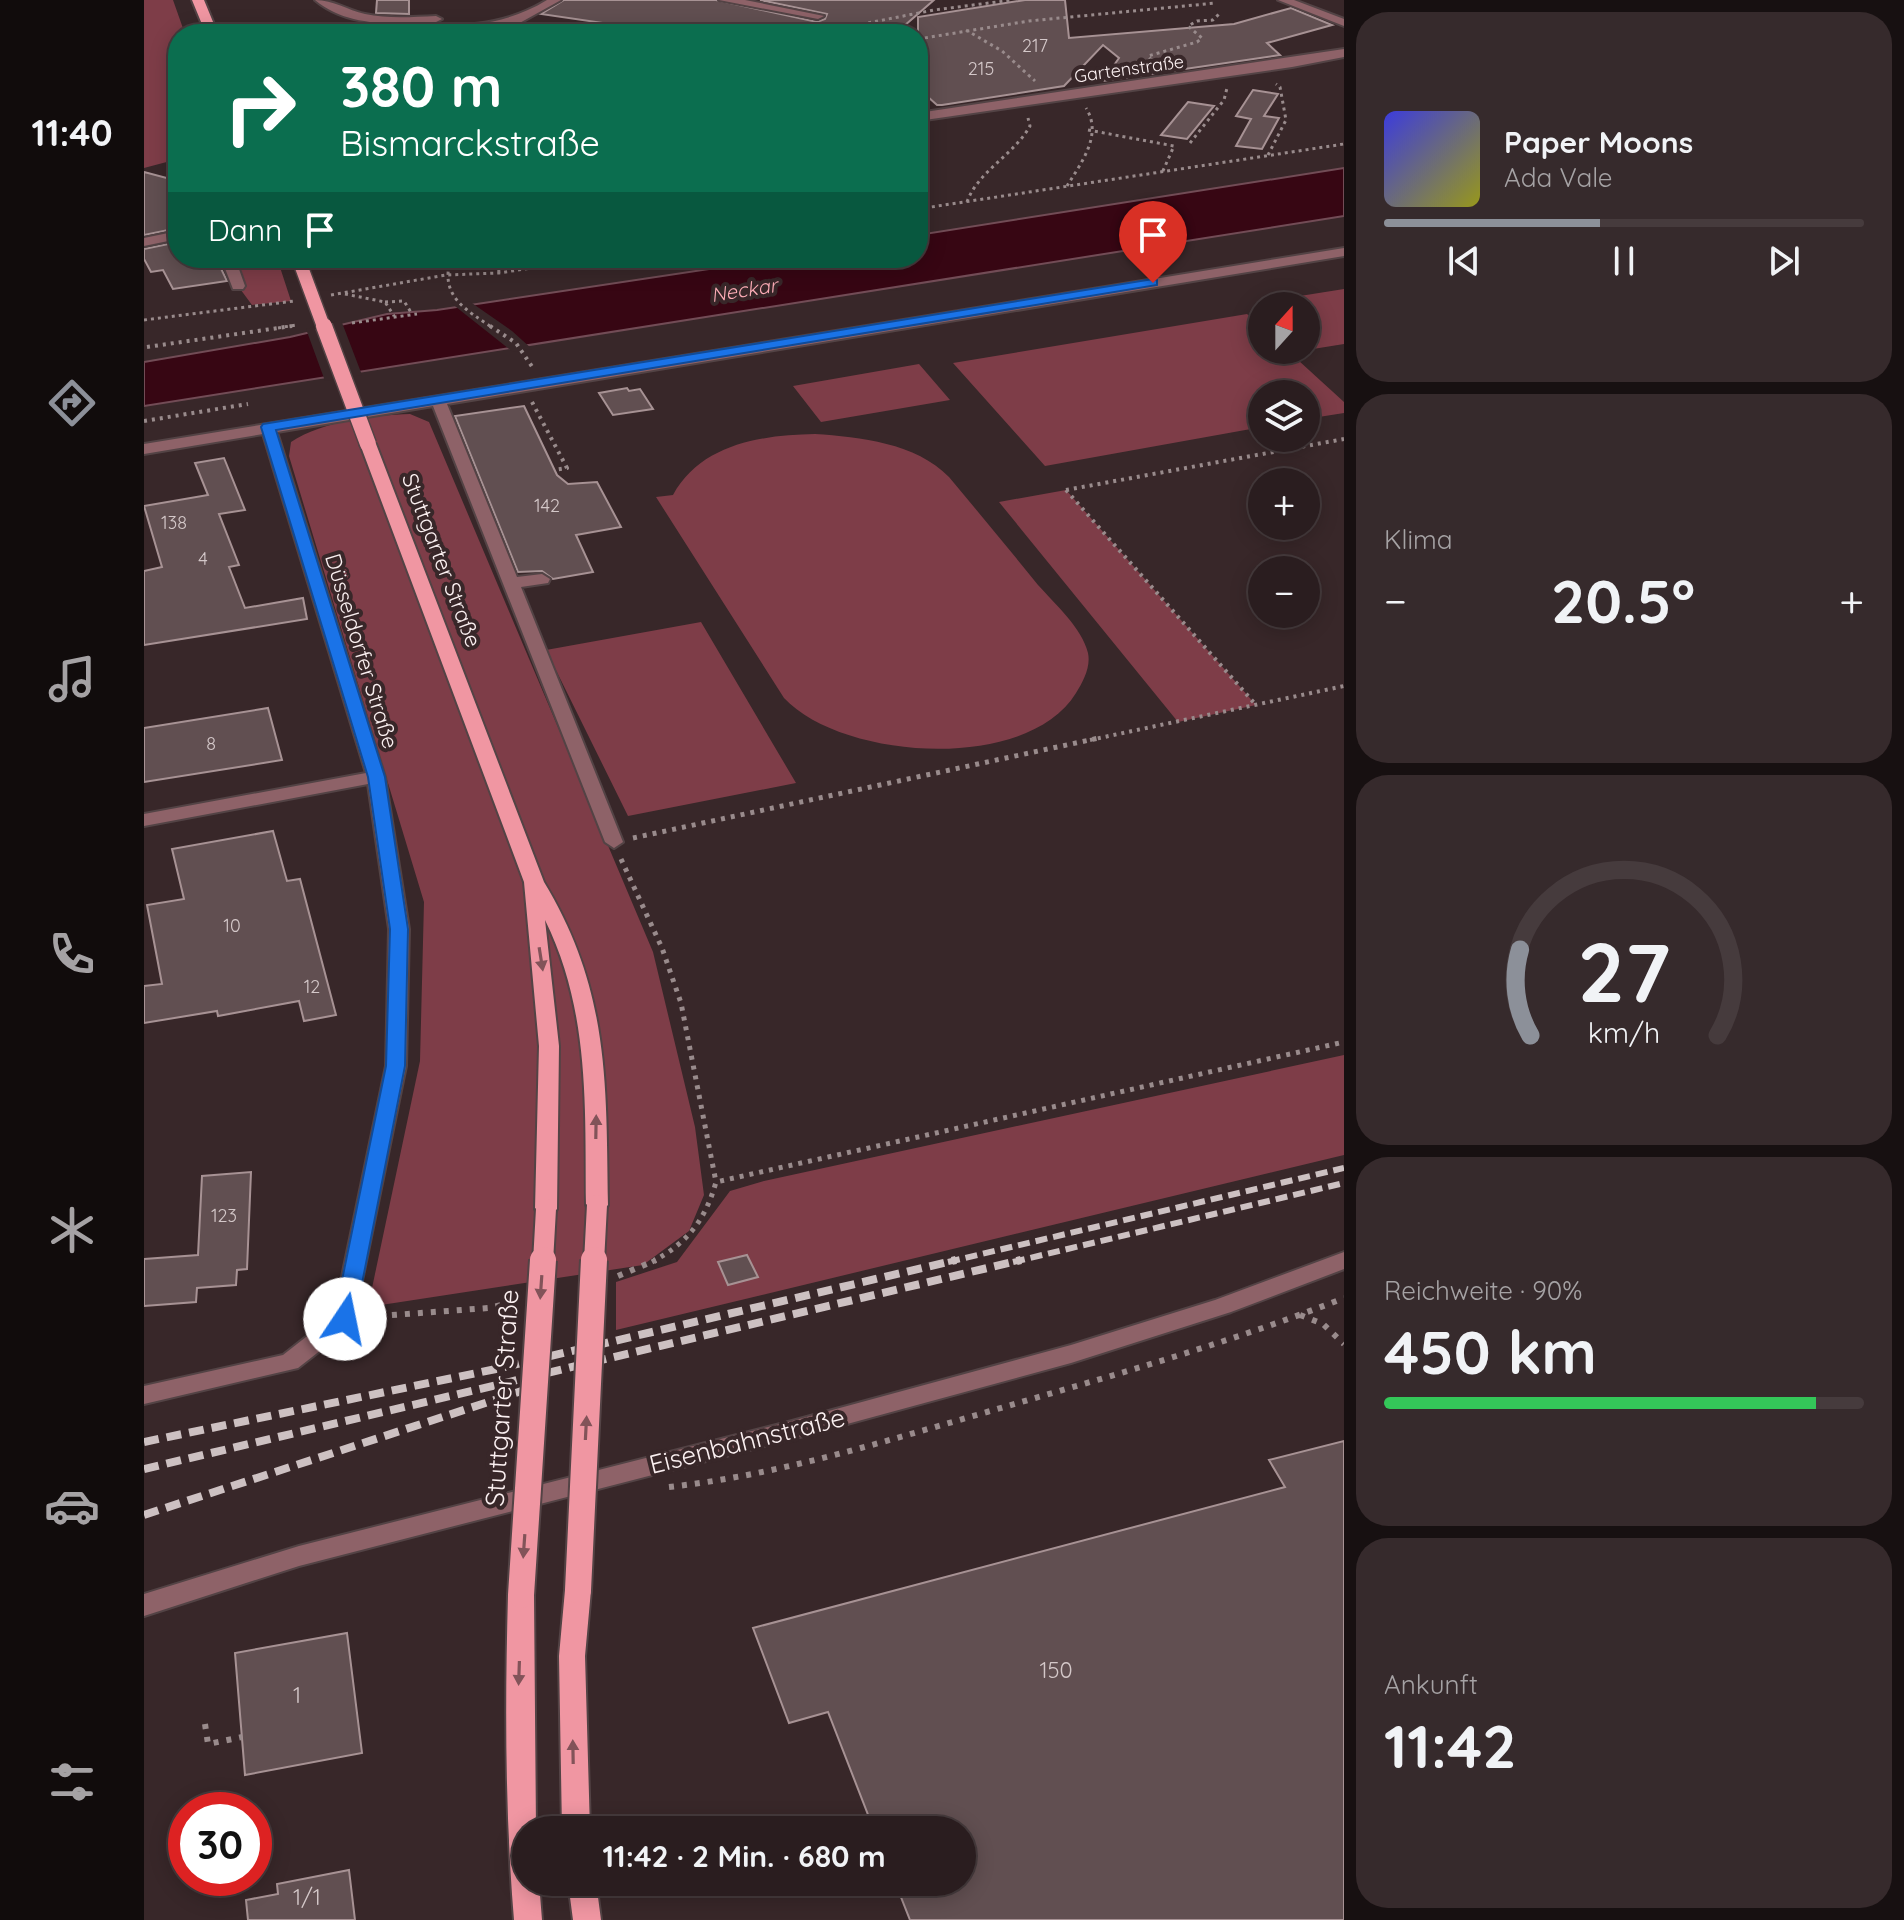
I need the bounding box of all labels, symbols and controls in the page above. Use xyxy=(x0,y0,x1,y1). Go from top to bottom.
house number: 217 xyxy=(1022,34,1048,57)
street label: Gartenstraße xyxy=(1073,49,1185,88)
text: 380 m xyxy=(340,51,502,121)
icon: right xyxy=(208,56,312,160)
house number: 215 xyxy=(968,57,994,80)
text: 11:40 xyxy=(31,110,113,155)
text: Bismarckstraße xyxy=(340,120,600,165)
text: Paper Moons xyxy=(1504,123,1693,161)
text: Ada Vale xyxy=(1504,161,1613,194)
pin xyxy=(1119,201,1187,283)
icon: arrive xyxy=(298,208,342,252)
text: Dann xyxy=(208,211,282,249)
icon: arrive xyxy=(1131,213,1175,257)
icon: previous xyxy=(1442,239,1486,283)
icon: pause xyxy=(1602,239,1646,283)
icon: next xyxy=(1762,239,1806,283)
water label: Neckar xyxy=(709,272,781,307)
north arrow xyxy=(1248,292,1320,364)
map controls xyxy=(1248,292,1320,628)
icon: directions xyxy=(44,375,100,431)
button: layers xyxy=(1248,380,1320,452)
button: + xyxy=(1248,468,1320,540)
street label: Stuttgarter Straße xyxy=(396,469,488,651)
house number: 142 xyxy=(534,494,560,517)
house number: 138 xyxy=(161,511,187,534)
text: Klima xyxy=(1384,523,1453,556)
house number: 4 xyxy=(198,547,208,570)
street label: Düsseldorfer Straße xyxy=(319,550,405,752)
button: − xyxy=(1248,556,1320,628)
text: 20.5° xyxy=(1551,563,1695,638)
text: − xyxy=(1384,573,1407,628)
text: + xyxy=(1839,573,1864,628)
icon: music xyxy=(44,651,100,707)
house number: 8 xyxy=(206,732,216,755)
house number: 10 xyxy=(223,914,241,937)
text: 27 xyxy=(1577,919,1671,1023)
icon: phone xyxy=(44,926,100,982)
one-way arrow xyxy=(535,947,548,972)
house number: 12 xyxy=(304,975,320,998)
text: km/h xyxy=(1588,1014,1660,1050)
one-way arrow xyxy=(590,1114,602,1139)
icon: climate xyxy=(44,1202,100,1258)
house number: 123 xyxy=(211,1204,237,1227)
text: Reichweite · 90% xyxy=(1384,1274,1582,1307)
one-way arrow xyxy=(534,1275,547,1300)
position arrow xyxy=(303,1277,387,1361)
street label: Stuttgarter Straße xyxy=(477,1288,526,1508)
text: 450 km xyxy=(1384,1314,1597,1389)
street label: Eisenbahnstraße xyxy=(646,1400,848,1481)
one-way arrow xyxy=(580,1415,593,1440)
icon: car xyxy=(44,1478,100,1534)
one-way arrow xyxy=(517,1534,530,1559)
house number: 150 xyxy=(1039,1656,1073,1684)
one-way arrow xyxy=(512,1661,525,1686)
text: Ankunft xyxy=(1384,1668,1478,1701)
house number: 1 xyxy=(293,1681,301,1709)
text: 11:42 xyxy=(1384,1708,1516,1783)
one-way arrow xyxy=(566,1739,579,1764)
icon: filters xyxy=(44,1754,100,1810)
speed limit sign: 30 xyxy=(168,1792,272,1896)
text: 11:42 · 2 Min. · 680 m xyxy=(602,1837,886,1875)
house number: 1/1 xyxy=(293,1883,321,1911)

